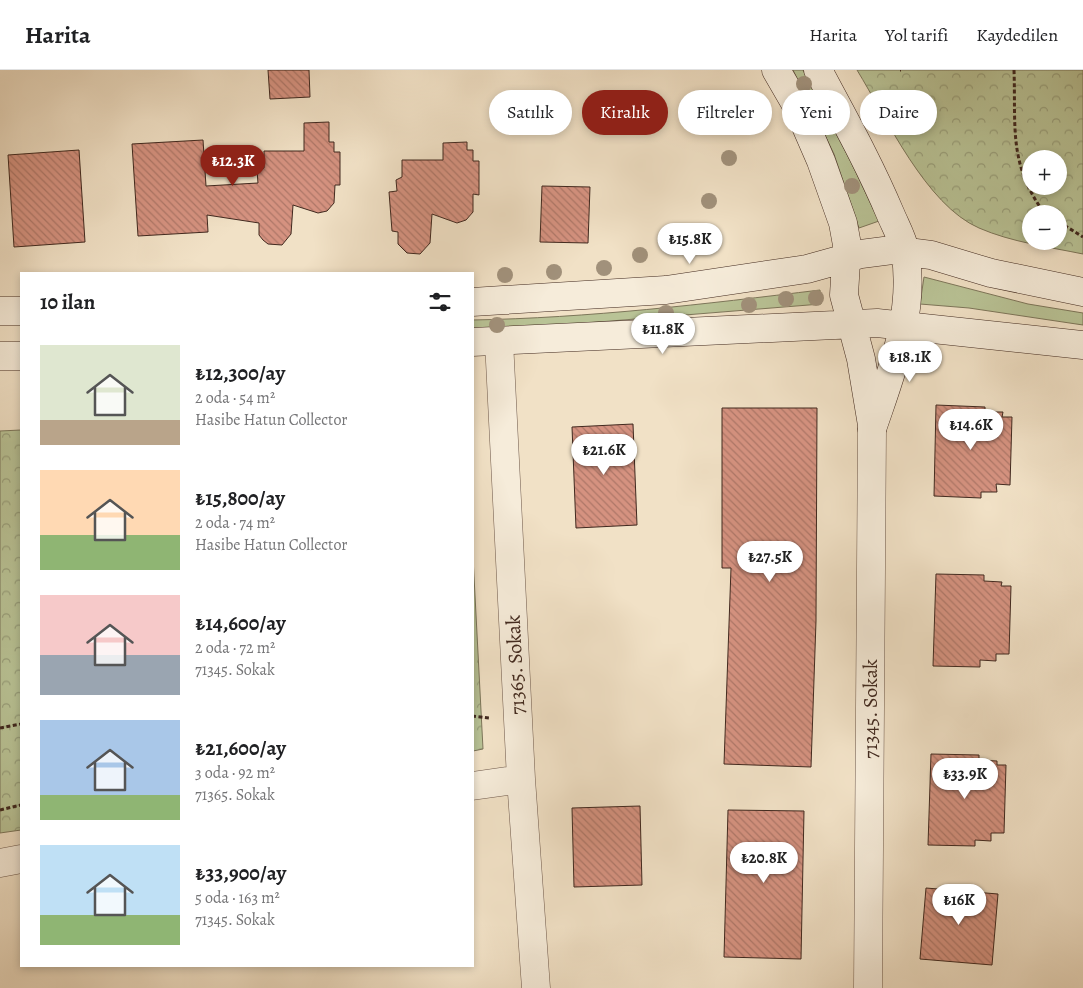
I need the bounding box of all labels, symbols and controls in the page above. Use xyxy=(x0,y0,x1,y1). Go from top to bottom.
text: Harita xyxy=(25,19,91,51)
text: Harita xyxy=(809,23,857,47)
text: Yol tarifi xyxy=(885,23,948,47)
text: Kaydedilen xyxy=(976,23,1058,47)
chip: Satılık xyxy=(489,90,572,135)
chip: Kiralık xyxy=(582,90,668,135)
chip: Filtreler xyxy=(678,90,772,135)
chip: Yeni xyxy=(782,90,850,135)
chip: Daire xyxy=(860,90,937,135)
pin: ₺12.3K xyxy=(192,144,274,187)
text: ₺12.3K xyxy=(211,150,255,172)
map controls xyxy=(1022,150,1067,250)
button: + xyxy=(1022,150,1067,195)
button: − xyxy=(1022,205,1067,250)
pin: ₺15.8K xyxy=(649,222,731,265)
text: ₺15.8K xyxy=(669,228,711,250)
text: 10 ilan xyxy=(40,288,95,316)
icon: filters xyxy=(426,288,454,316)
pin: ₺11.8K xyxy=(622,312,704,355)
text: ₺11.8K xyxy=(642,318,684,340)
pin: ₺18.1K xyxy=(869,340,951,383)
text: ₺18.1K xyxy=(889,346,931,368)
text: ₺12,300/ay xyxy=(195,359,285,387)
icon: home xyxy=(80,365,140,425)
text: 2 oda · 54 m² xyxy=(195,387,275,409)
pin: ₺14.6K xyxy=(930,408,1012,451)
text: Hasibe Hatun Collector xyxy=(195,409,347,431)
text: ₺14.6K xyxy=(949,414,993,436)
pin: ₺21.6K xyxy=(563,434,645,476)
text: ₺21.6K xyxy=(582,439,626,461)
text: ₺15,800/ay xyxy=(195,484,285,512)
icon: home xyxy=(80,490,140,550)
text: 2 oda · 74 m² xyxy=(195,512,275,534)
text: Hasibe Hatun Collector xyxy=(195,534,347,556)
pin: ₺27.5K xyxy=(729,540,811,583)
text: ₺27.5K xyxy=(748,546,792,568)
text: ₺14,600/ay xyxy=(195,609,286,637)
street label: 71365. Sokak xyxy=(499,614,532,716)
icon: home xyxy=(80,615,140,675)
text: 2 oda · 72 m² xyxy=(195,637,275,659)
text: 71345. Sokak xyxy=(195,659,275,681)
street label: 71345. Sokak xyxy=(857,659,884,759)
text: ₺21,600/ay xyxy=(195,734,286,762)
icon: home xyxy=(80,740,140,800)
pin: ₺33.9K xyxy=(924,758,1006,800)
text: 3 oda · 92 m² xyxy=(195,762,275,784)
text: ₺33.9K xyxy=(943,763,987,785)
text: 71365. Sokak xyxy=(195,784,275,806)
pin: ₺20.8K xyxy=(723,842,805,884)
text: ₺20.8K xyxy=(741,847,787,869)
text: ₺33,900/ay xyxy=(195,859,286,887)
icon: home xyxy=(80,865,140,925)
pin: ₺16K xyxy=(929,884,989,926)
text: 5 oda · 163 m² xyxy=(195,887,280,909)
text: ₺16K xyxy=(943,889,975,911)
text: 71345. Sokak xyxy=(195,909,275,931)

